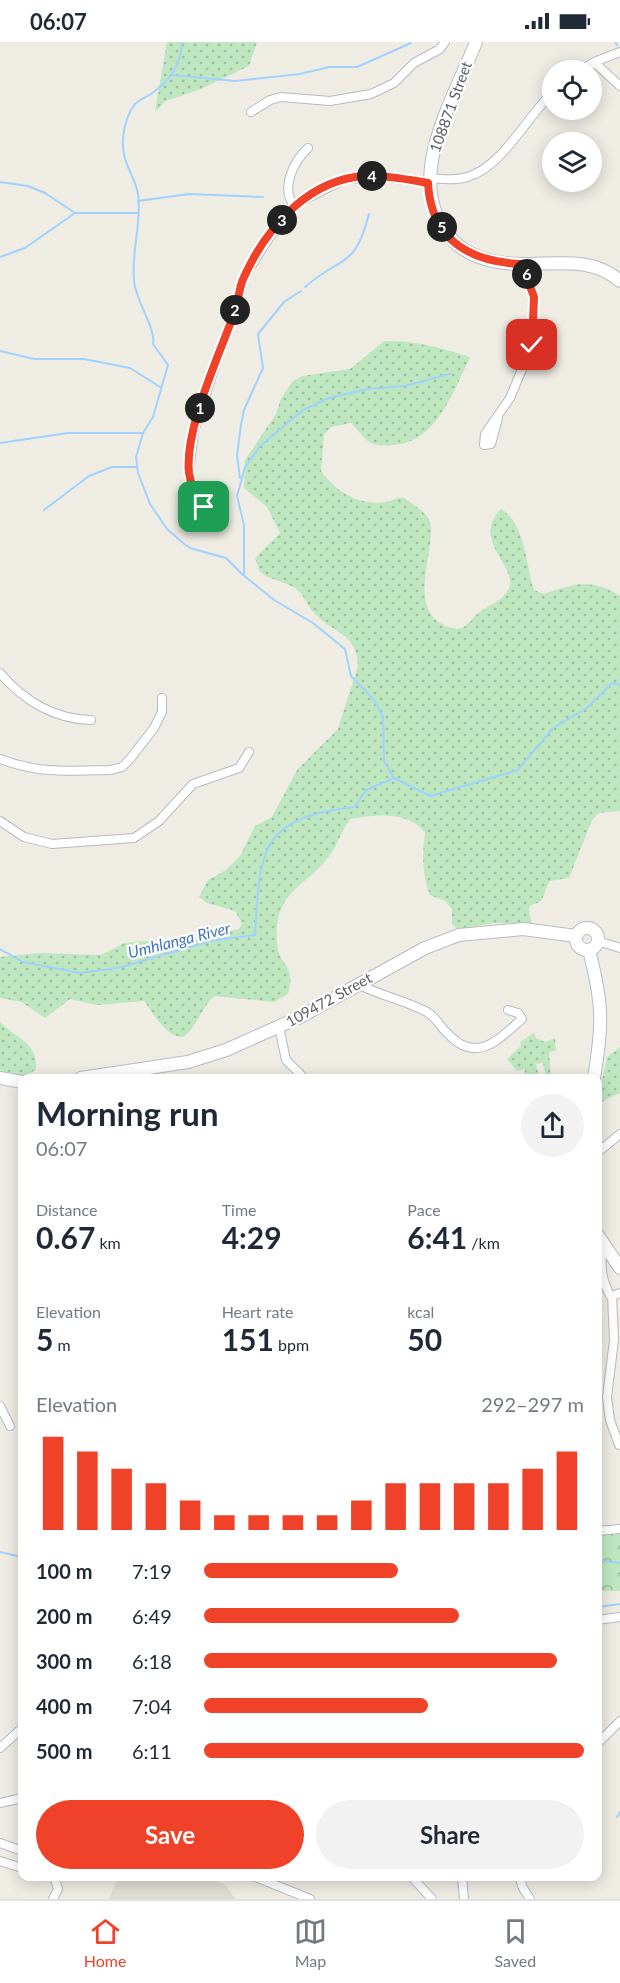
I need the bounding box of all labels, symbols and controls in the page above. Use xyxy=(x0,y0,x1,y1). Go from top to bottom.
text: 06:07 xyxy=(30,8,87,35)
street label: 108871 Street xyxy=(425,58,475,155)
map controls xyxy=(542,60,602,192)
button: locate xyxy=(542,60,602,120)
button: layers xyxy=(542,132,602,192)
pin: 4 xyxy=(357,161,387,191)
text: 4 xyxy=(367,166,377,185)
pin: 3 xyxy=(267,205,297,235)
text: 3 xyxy=(277,210,287,229)
pin: 5 xyxy=(427,212,457,242)
text: 5 xyxy=(437,217,447,236)
pin: 6 xyxy=(512,259,542,289)
text: 6 xyxy=(522,264,532,283)
pin: 2 xyxy=(220,295,250,325)
text: 2 xyxy=(230,300,240,319)
pin xyxy=(506,319,557,370)
icon: check xyxy=(515,328,548,361)
pin: 1 xyxy=(185,393,215,423)
text: 1 xyxy=(195,398,205,417)
pin xyxy=(178,481,229,532)
icon: arrive xyxy=(187,490,220,523)
water label: Umhlanga River xyxy=(126,917,233,961)
street label: 109472 Street xyxy=(282,968,375,1030)
text: Morning run xyxy=(36,1093,219,1133)
button: share xyxy=(521,1094,584,1157)
text: 06:07 xyxy=(36,1136,87,1160)
text: Distance xyxy=(36,1200,97,1219)
text: Time xyxy=(222,1200,257,1219)
text: Pace xyxy=(407,1200,441,1219)
text: 0.67 xyxy=(36,1219,95,1255)
text: 4:29 xyxy=(222,1219,282,1255)
text: 6:41 xyxy=(407,1219,467,1255)
text: km xyxy=(95,1233,121,1252)
text: /km xyxy=(467,1233,500,1252)
text: Elevation xyxy=(36,1302,101,1321)
text: Heart rate xyxy=(222,1302,293,1321)
text: kcal xyxy=(407,1302,434,1321)
text: 5 xyxy=(36,1321,53,1357)
text: 151 xyxy=(222,1321,274,1357)
text: 50 xyxy=(407,1321,442,1357)
text: m xyxy=(53,1335,71,1354)
text: bpm xyxy=(274,1335,309,1354)
text: Elevation xyxy=(36,1392,117,1416)
text: 292–297 m xyxy=(481,1392,584,1416)
text: 100 m xyxy=(36,1559,92,1583)
text: 7:19 xyxy=(132,1559,172,1583)
text: 200 m xyxy=(36,1604,92,1628)
text: 6:49 xyxy=(132,1604,172,1628)
text: 300 m xyxy=(36,1649,92,1673)
text: 6:18 xyxy=(132,1649,172,1673)
text: 400 m xyxy=(36,1694,92,1718)
text: 7:04 xyxy=(132,1694,172,1718)
text: 500 m xyxy=(36,1739,92,1763)
text: 6:11 xyxy=(132,1739,172,1763)
button: Save xyxy=(36,1800,304,1869)
button: Share xyxy=(316,1800,584,1869)
tab: Home xyxy=(84,1915,126,1970)
tab: Map xyxy=(294,1915,327,1970)
tab: Saved xyxy=(494,1915,536,1970)

